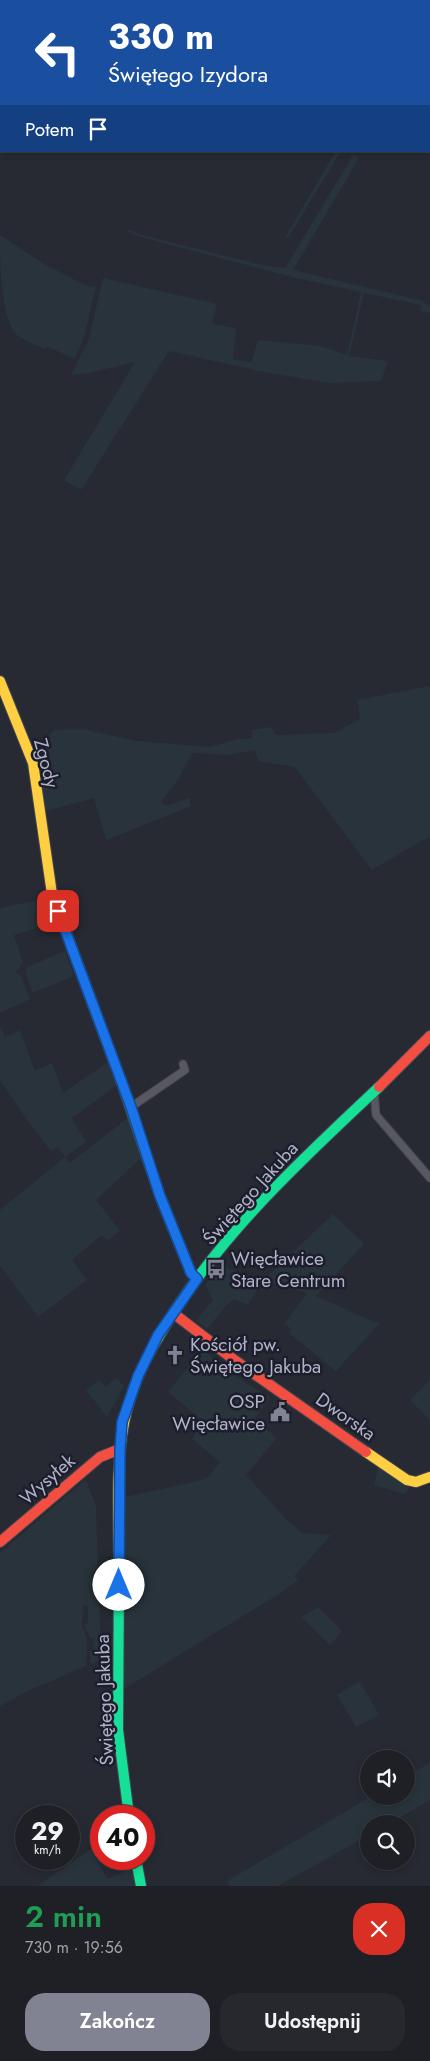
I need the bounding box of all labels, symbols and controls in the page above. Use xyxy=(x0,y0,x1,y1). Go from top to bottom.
text: 330 m xyxy=(108,12,214,62)
icon: left xyxy=(25,20,90,85)
text: Świętego Izydora xyxy=(108,58,268,90)
icon: arrive xyxy=(84,115,112,143)
text: Potem xyxy=(25,116,74,143)
street label: Zgody xyxy=(27,735,66,791)
pin xyxy=(37,890,79,932)
icon: arrive xyxy=(44,897,72,925)
street label: Świętego Jakuba xyxy=(196,1136,304,1251)
place label: Więcławice Stare Centrum xyxy=(231,1245,345,1294)
bus stop icon: Więcławice Stare Centrum xyxy=(205,1258,227,1280)
place label: Kościół pw. Świętego Jakuba xyxy=(190,1331,321,1380)
church icon: Kościół pw. Świętego Jakuba xyxy=(164,1344,186,1366)
street label: Dworska xyxy=(310,1386,381,1447)
place label: OSP Więcławice xyxy=(172,1388,265,1437)
public building icon: OSP Więcławice xyxy=(269,1401,291,1423)
street label: Wysyłek xyxy=(14,1447,81,1511)
position arrow xyxy=(92,1558,144,1610)
street label: Świętego Jakuba xyxy=(89,1634,120,1766)
map controls xyxy=(360,1750,415,1870)
button: sound xyxy=(360,1750,415,1805)
speed limit sign: 40 xyxy=(90,1805,155,1870)
text: 29 xyxy=(31,1813,64,1849)
button: search xyxy=(360,1815,415,1870)
text: km/h xyxy=(34,1841,61,1859)
text: 2 min xyxy=(25,1895,102,1938)
button: close xyxy=(353,1903,405,1955)
text: 730 m · 19:56 xyxy=(25,1936,123,1959)
button: Zakończ xyxy=(25,1993,210,2051)
button: Udostępnij xyxy=(220,1993,405,2051)

